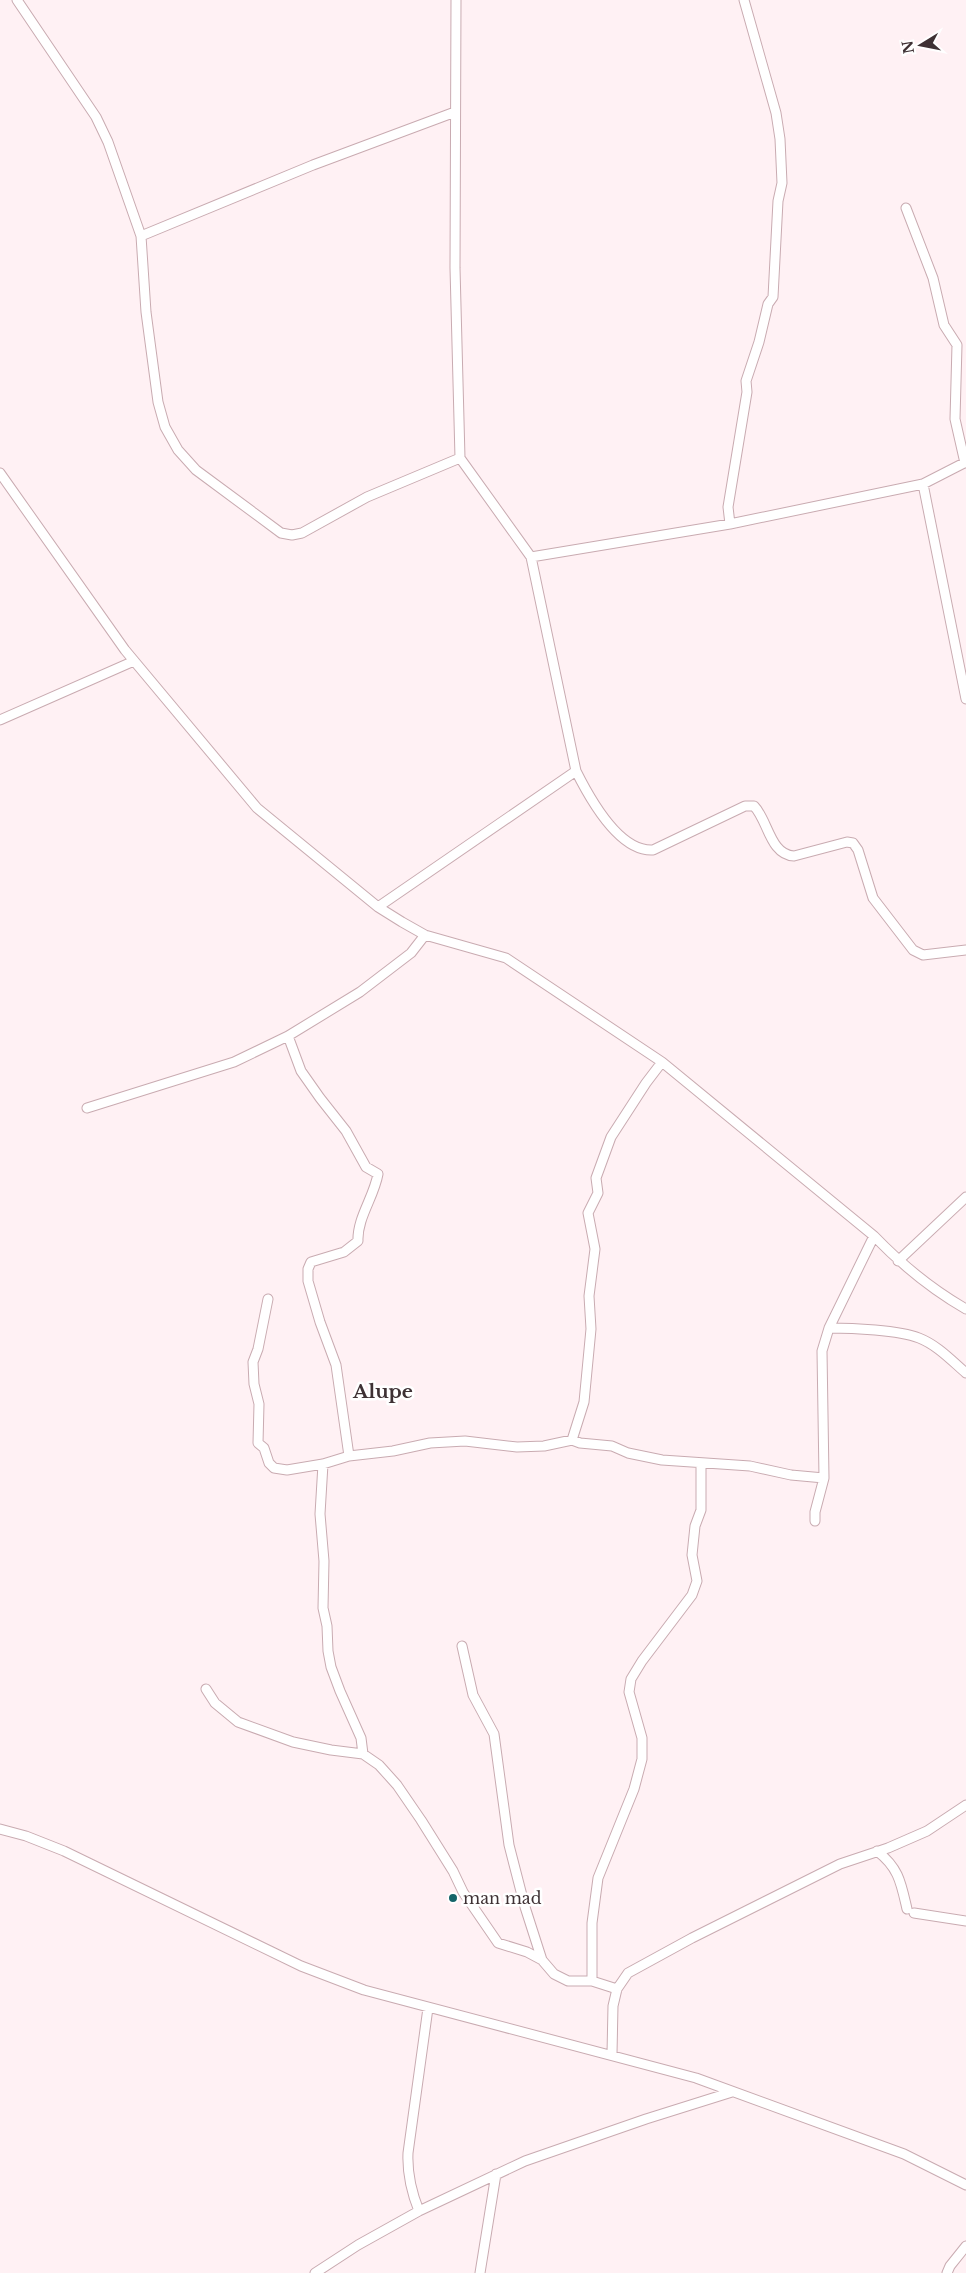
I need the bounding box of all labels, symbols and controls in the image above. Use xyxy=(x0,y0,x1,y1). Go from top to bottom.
north arrow xyxy=(896,20,946,70)
text: N xyxy=(898,39,918,55)
district label: Alupe xyxy=(352,1380,413,1403)
place label: man mad xyxy=(463,1888,542,1908)
marker: man mad xyxy=(447,1892,459,1904)

